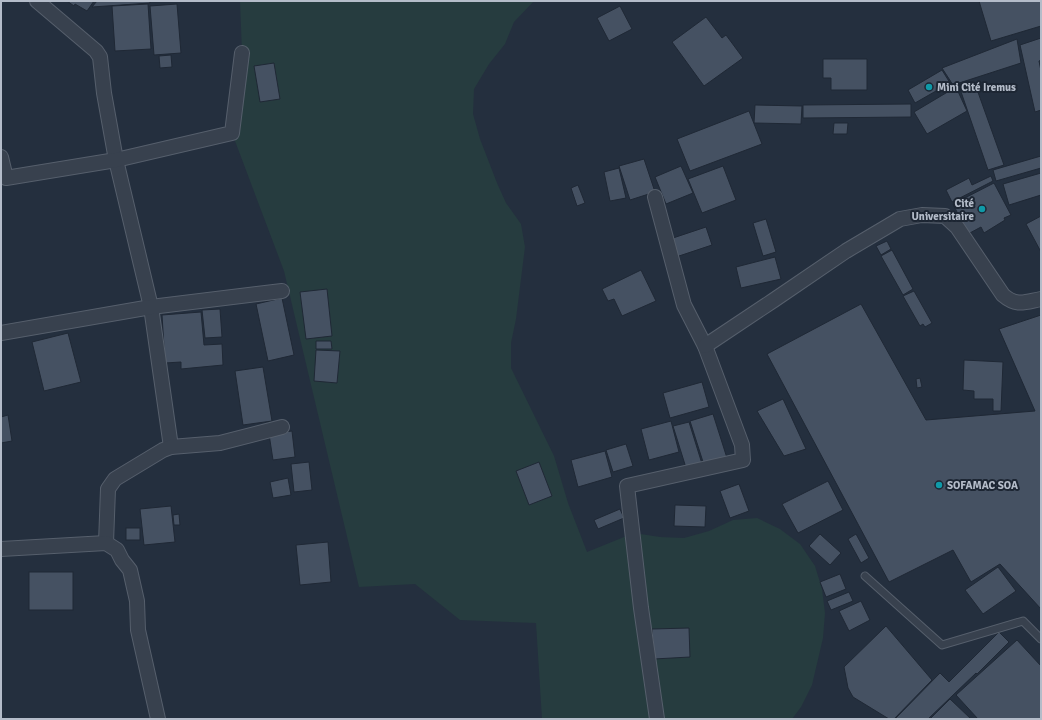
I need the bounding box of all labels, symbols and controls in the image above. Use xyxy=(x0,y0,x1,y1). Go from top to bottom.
place label: Mini Cité Iremus xyxy=(937,81,1016,94)
marker: Mini Cité Iremus xyxy=(924,82,934,92)
place label: Cité Universitaire xyxy=(911,197,975,223)
marker: Cité Universitaire xyxy=(977,204,987,214)
place label: SOFAMAC SOA xyxy=(947,479,1018,492)
marker: SOFAMAC SOA xyxy=(934,480,944,490)

